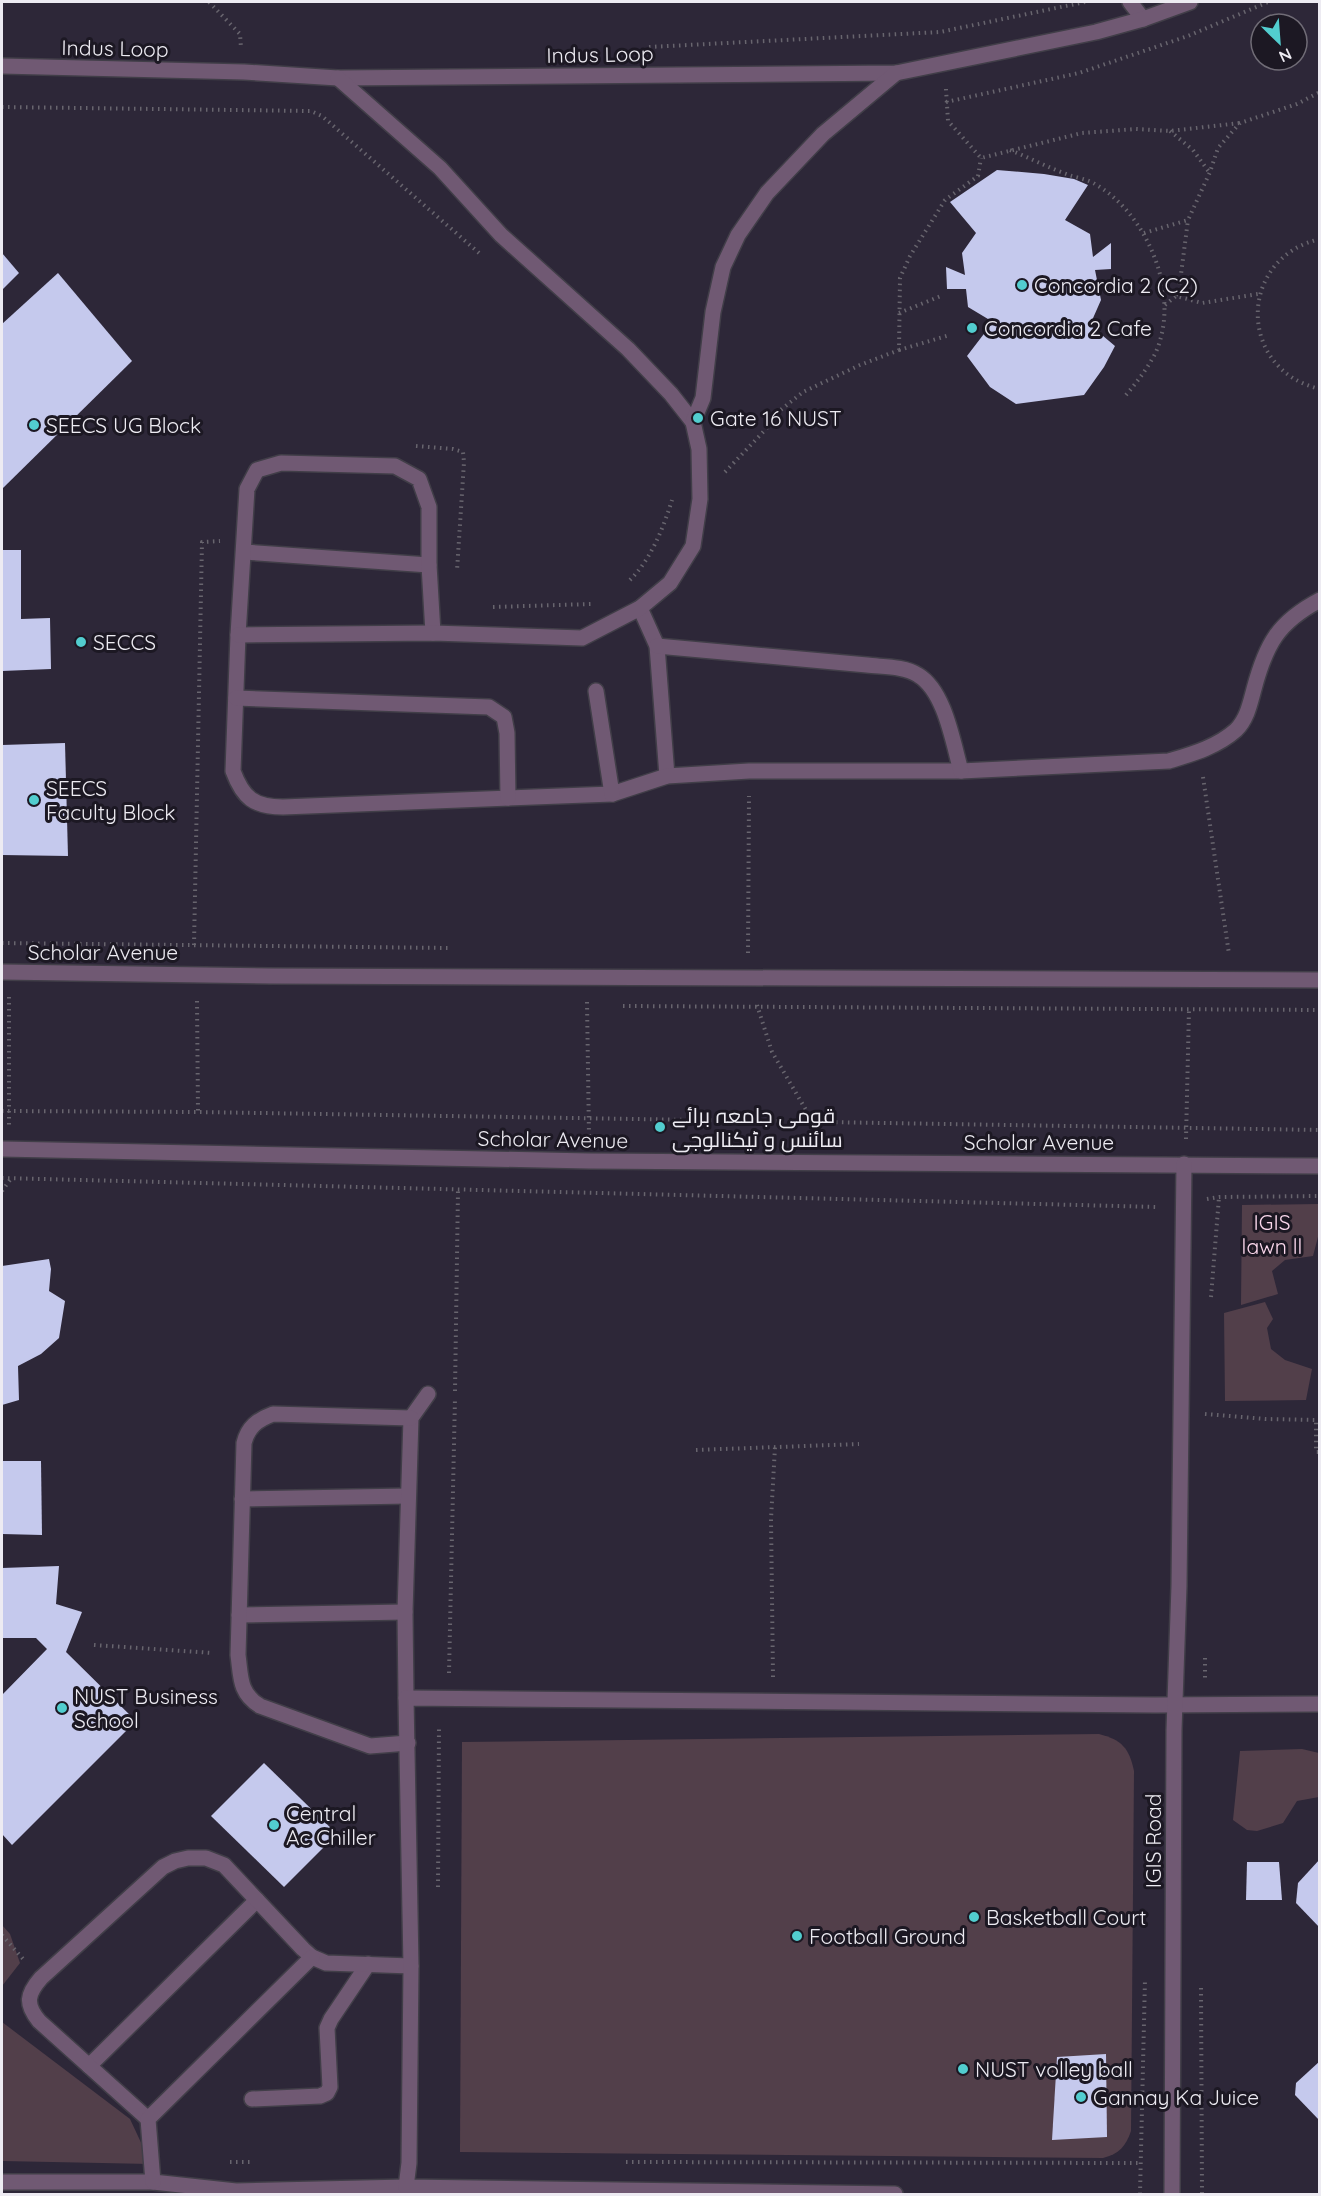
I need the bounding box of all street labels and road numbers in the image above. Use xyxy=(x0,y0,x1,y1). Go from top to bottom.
street label: Indus Loop xyxy=(61,34,169,62)
street label: Indus Loop xyxy=(546,40,654,68)
street label: Scholar Avenue xyxy=(28,939,178,965)
street label: Scholar Avenue xyxy=(478,1125,628,1153)
street label: Scholar Avenue xyxy=(964,1129,1114,1155)
street label: IGIS Road xyxy=(1140,1794,1166,1888)

